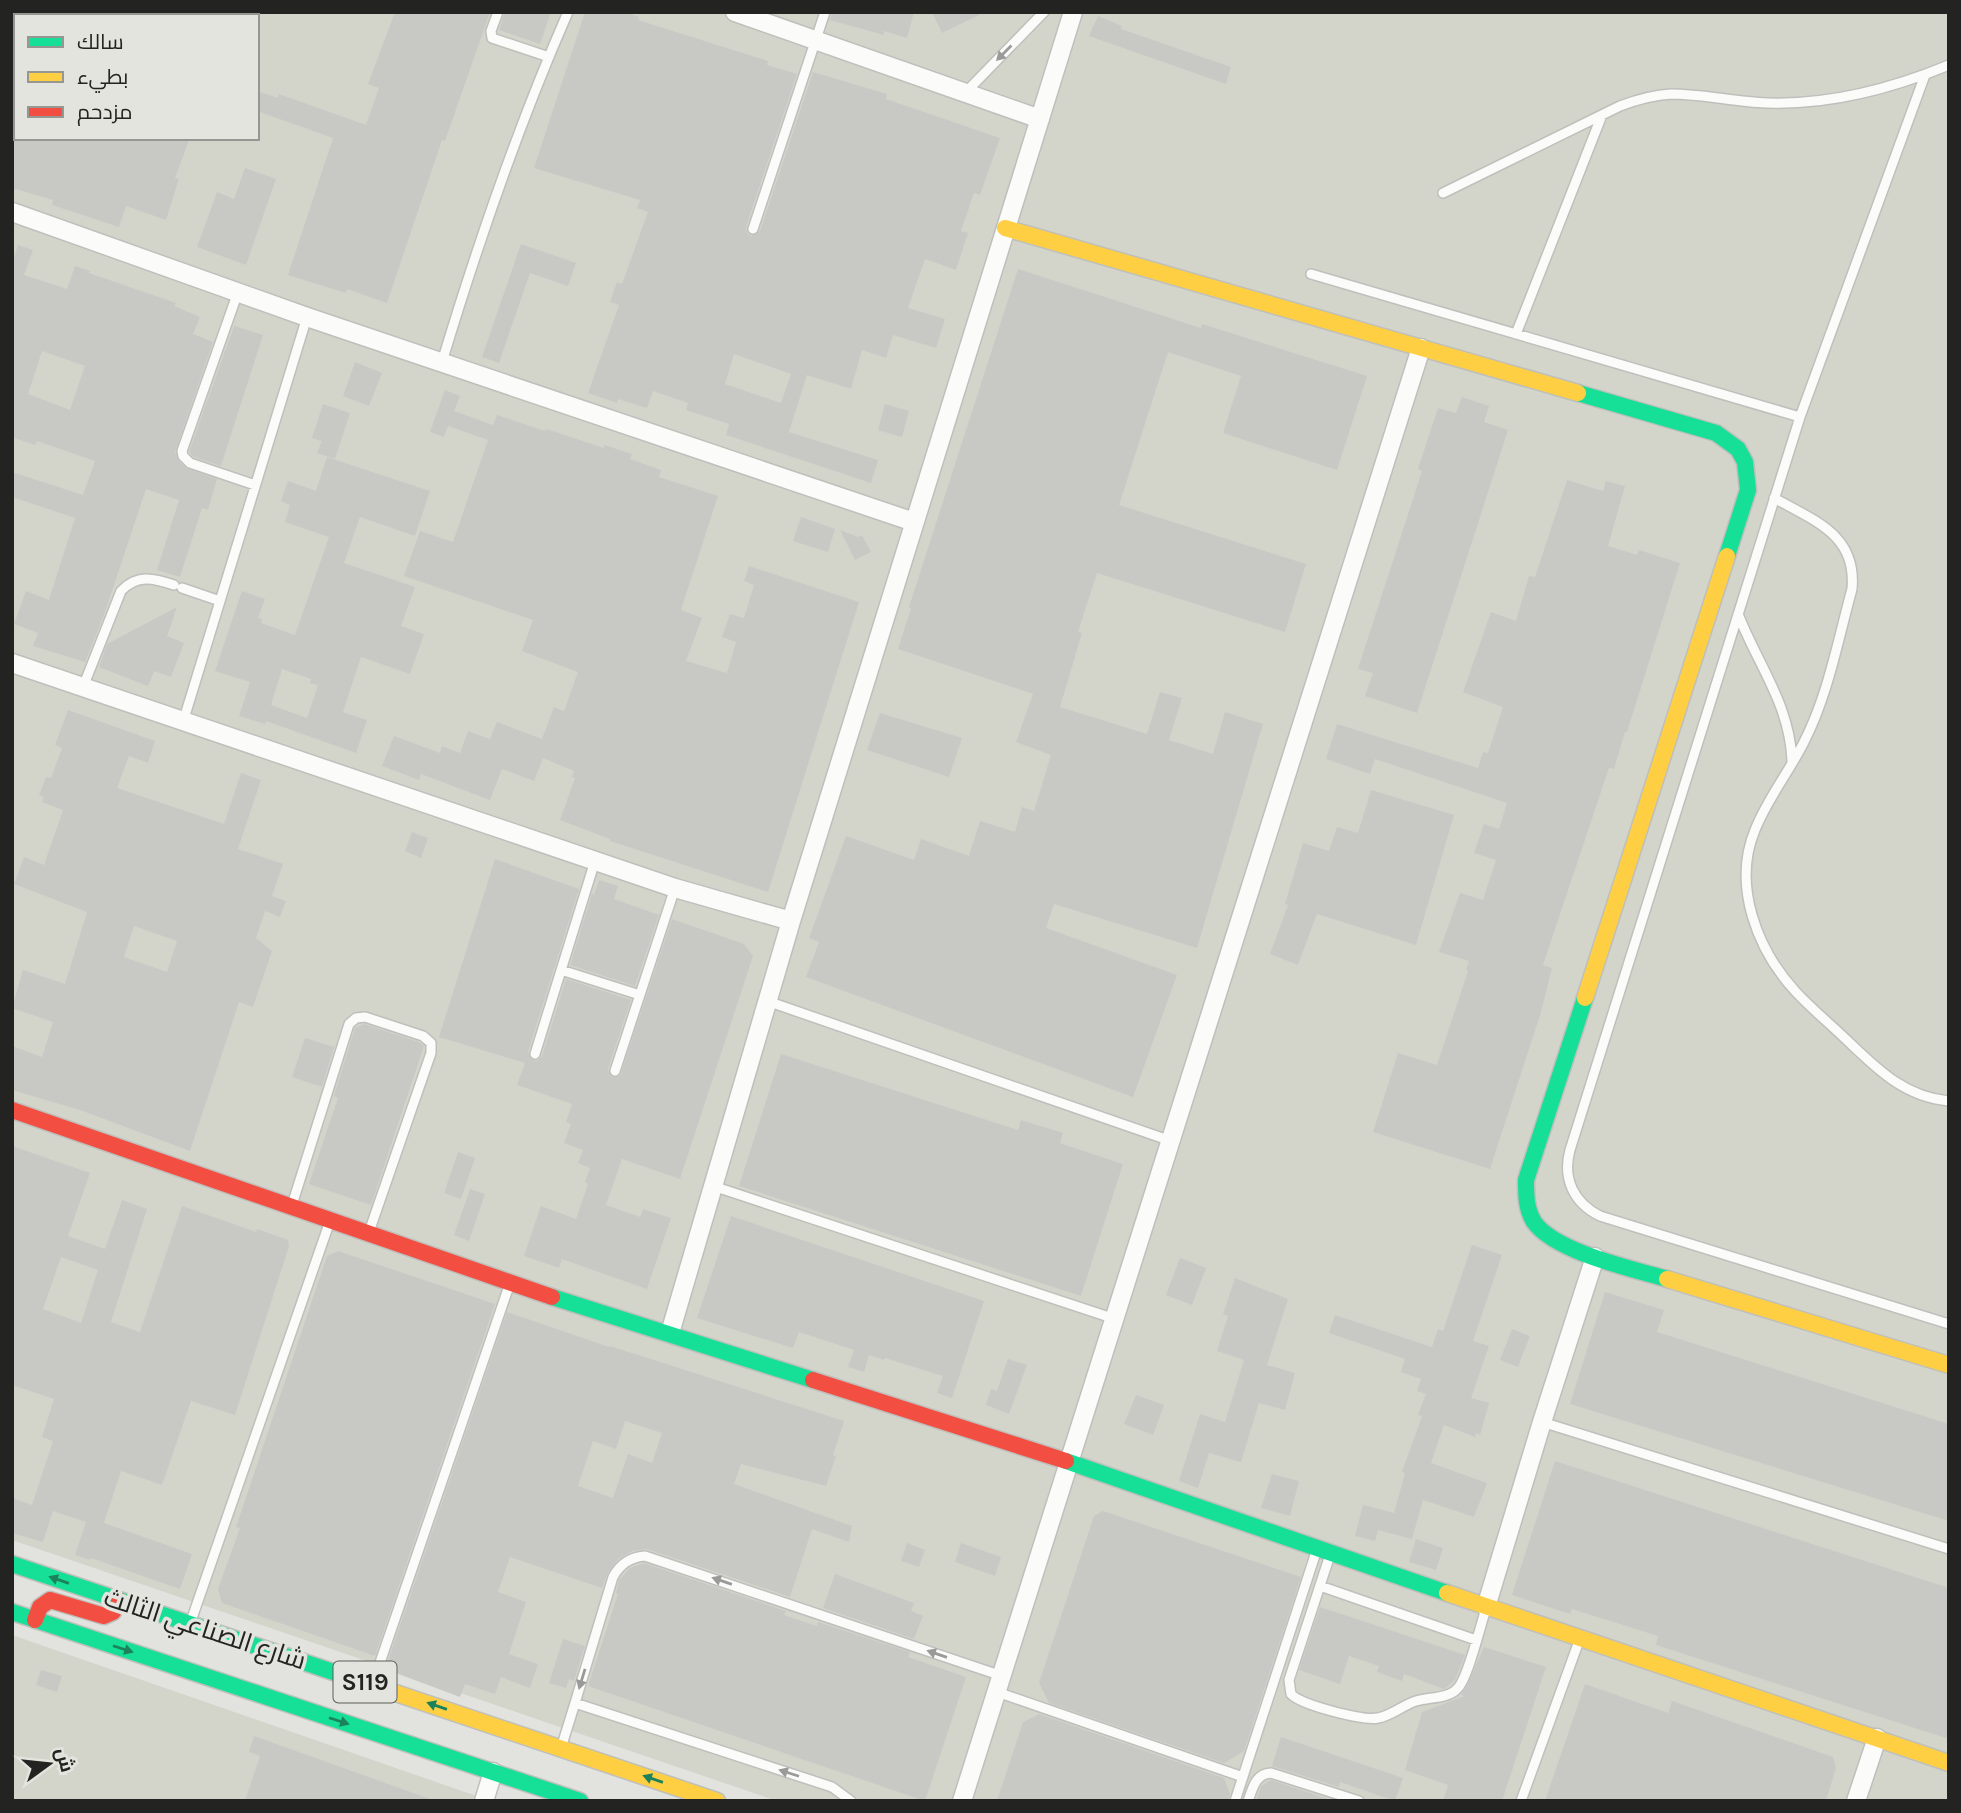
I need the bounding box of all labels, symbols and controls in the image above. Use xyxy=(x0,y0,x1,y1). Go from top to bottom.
legend xyxy=(14,14,259,140)
text: سالك xyxy=(77,30,124,54)
one-way arrow xyxy=(996,44,1013,61)
text: بطيء xyxy=(77,65,128,93)
text: مزدحم xyxy=(77,100,132,126)
one-way arrow xyxy=(48,1574,69,1585)
one-way arrow xyxy=(711,1575,732,1586)
street label: شارع الصناعي الثالث xyxy=(99,1582,310,1681)
one-way arrow xyxy=(113,1645,134,1655)
one-way arrow xyxy=(927,1648,948,1659)
road number: S119 xyxy=(334,1662,396,1702)
one-way arrow xyxy=(577,1669,587,1690)
one-way arrow xyxy=(426,1701,447,1711)
one-way arrow xyxy=(329,1716,350,1727)
north arrow xyxy=(14,1729,84,1799)
text: ش xyxy=(51,1745,78,1774)
one-way arrow xyxy=(778,1767,799,1778)
one-way arrow xyxy=(642,1773,663,1784)

